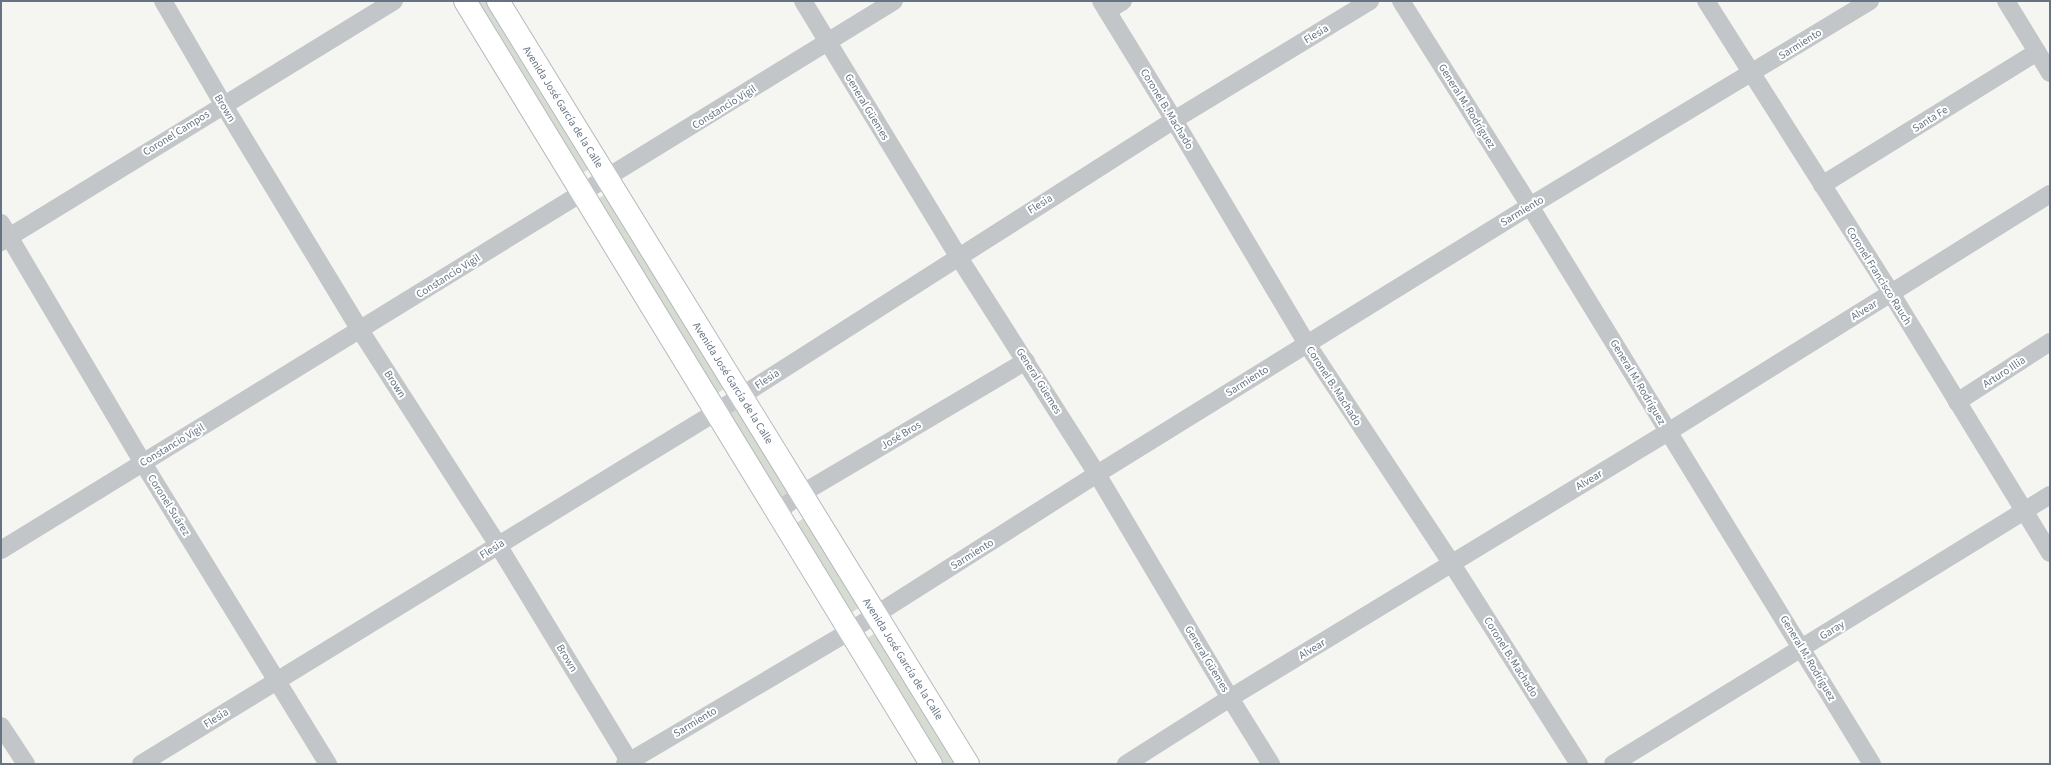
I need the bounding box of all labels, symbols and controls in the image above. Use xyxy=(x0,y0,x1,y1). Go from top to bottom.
street label: Flesia xyxy=(1301,21,1331,47)
street label: Sarmiento xyxy=(1776,25,1824,63)
street label: Avenida José García de la Calle xyxy=(519,43,607,171)
street label: General M. Rodríguez xyxy=(1435,61,1499,151)
street label: Coronel B. Machado xyxy=(1137,66,1197,152)
street label: General Güemes xyxy=(841,71,893,143)
street label: Constancio Vigil xyxy=(689,81,759,133)
street label: Brown xyxy=(211,91,239,125)
street label: Santa Fe xyxy=(1909,102,1951,136)
street label: Coronel Campos xyxy=(140,106,213,159)
street label: Flesia xyxy=(1025,191,1055,217)
street label: Sarmiento xyxy=(1498,192,1546,230)
street label: Coronel Francisco Rauch xyxy=(1843,224,1915,328)
street label: Constancio Vigil xyxy=(413,250,483,302)
street label: Alvear xyxy=(1848,296,1880,324)
street label: Avenida José García de la Calle xyxy=(689,319,777,447)
street label: General M. Rodríguez xyxy=(1607,336,1670,428)
street label: Coronel B. Machado xyxy=(1303,343,1365,429)
street label: General Güemes xyxy=(1013,345,1066,417)
street label: Arturo Illia xyxy=(1980,353,2028,391)
street label: Sarmiento xyxy=(1223,362,1271,400)
street label: Flesia xyxy=(752,365,782,393)
street label: Brown xyxy=(381,367,409,401)
street label: José Bros xyxy=(878,417,924,453)
street label: Constancio Vigil xyxy=(137,420,207,470)
street label: Alvear xyxy=(1573,466,1605,494)
street label: Coronel Suárez xyxy=(144,471,194,539)
street label: Sarmiento xyxy=(948,535,996,573)
street label: Flesia xyxy=(477,536,507,562)
street label: Avenida José García de la Calle xyxy=(859,595,947,723)
street label: General M. Rodríguez xyxy=(1777,612,1840,704)
street label: Coronel B. Machado xyxy=(1480,614,1542,700)
street label: Garay xyxy=(1817,617,1847,643)
street label: General Güemes xyxy=(1181,623,1233,695)
street label: Alvear xyxy=(1296,635,1328,663)
street label: Brown xyxy=(553,641,581,675)
street label: Sarmiento xyxy=(671,703,719,741)
street label: Flesia xyxy=(201,705,231,731)

